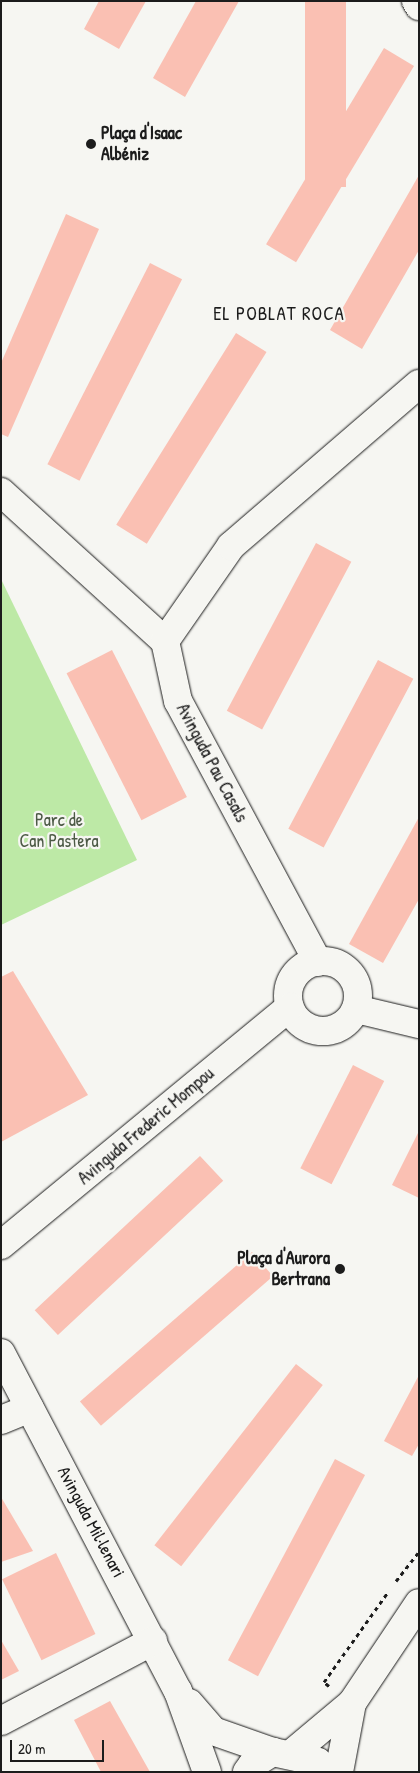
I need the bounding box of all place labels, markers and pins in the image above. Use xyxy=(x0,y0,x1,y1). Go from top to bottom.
place label: Plaça d'Isaac Albéniz xyxy=(101,123,182,166)
marker: Plaça d'Isaac Albéniz xyxy=(85,138,97,150)
place label: Plaça d'Aurora Bertrana xyxy=(237,1248,330,1290)
marker: Plaça d'Aurora Bertrana xyxy=(334,1263,346,1275)

